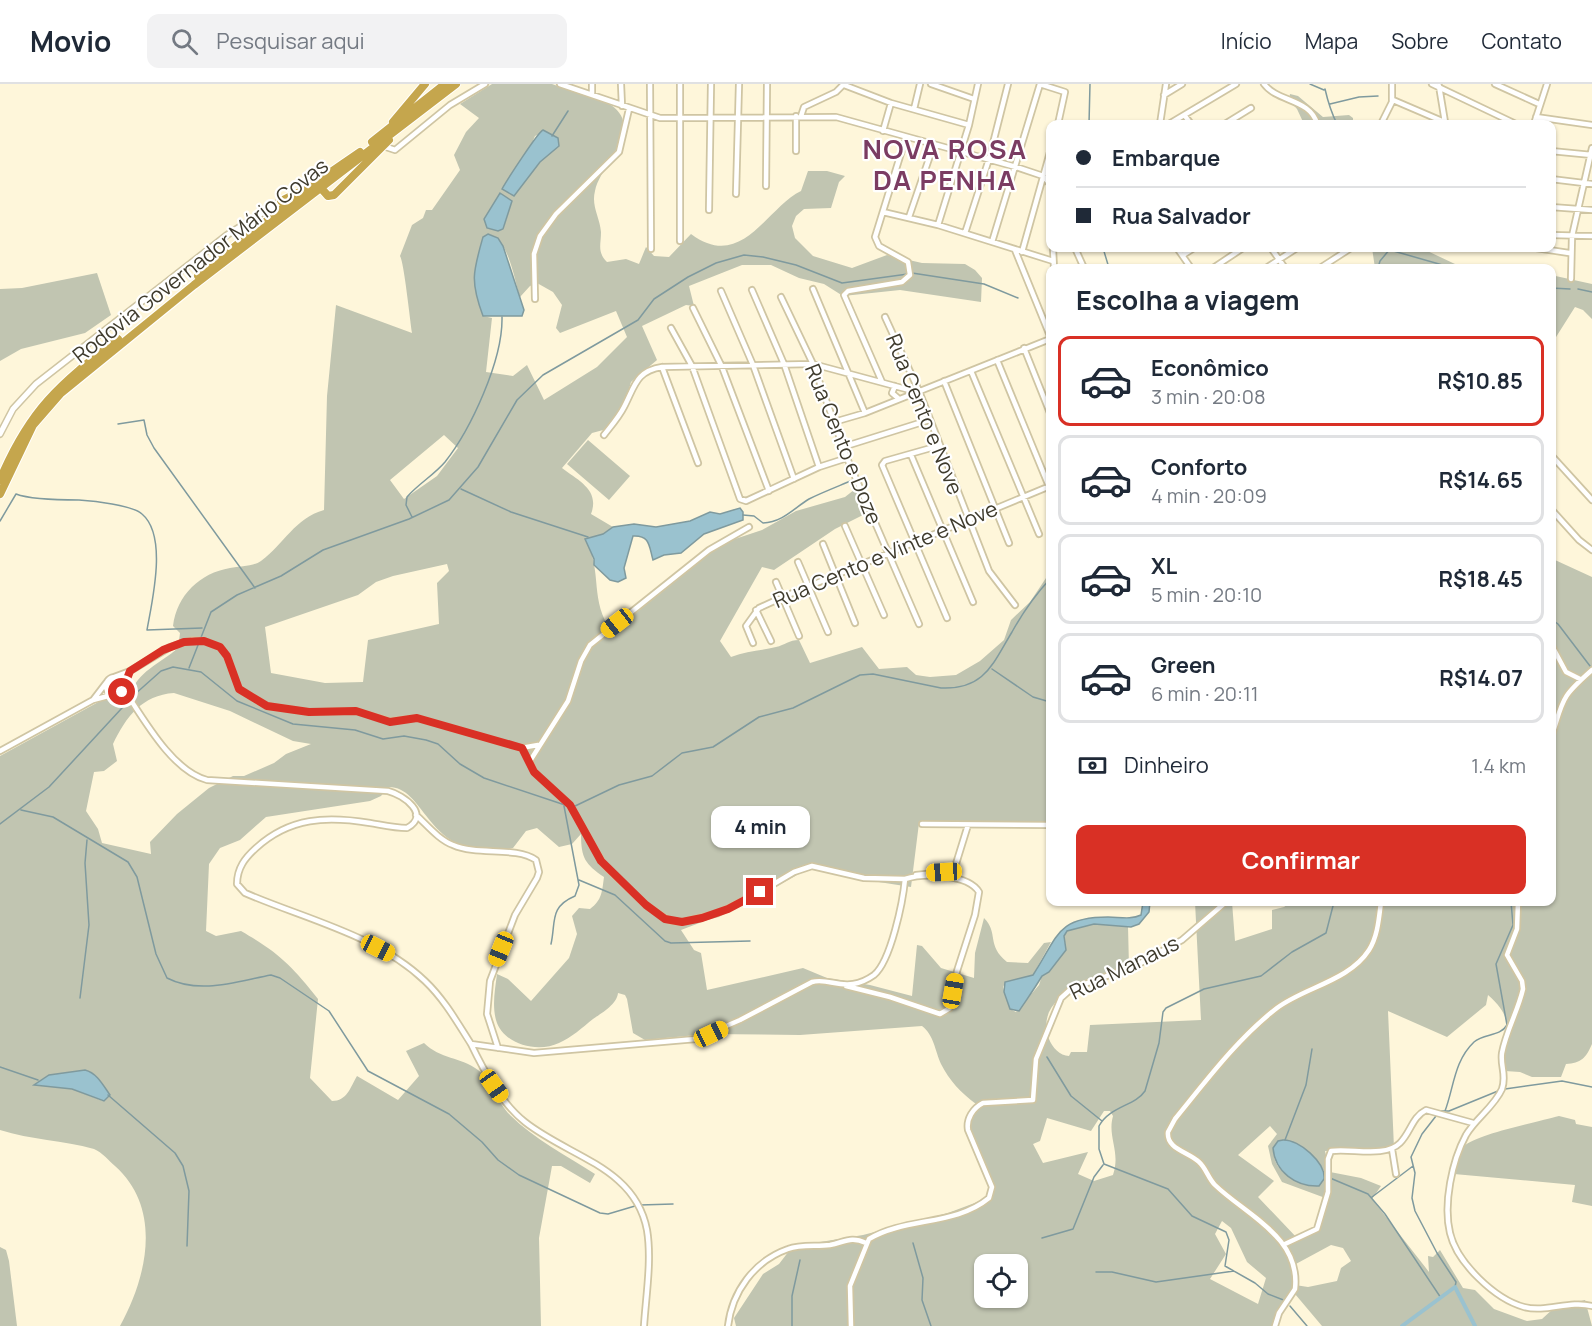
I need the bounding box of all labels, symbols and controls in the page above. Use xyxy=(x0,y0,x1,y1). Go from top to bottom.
search box xyxy=(147,14,567,68)
text: Movio xyxy=(30,22,111,60)
icon: search xyxy=(168,25,201,58)
text: Pesquisar aqui xyxy=(216,26,365,56)
text: Início xyxy=(1221,27,1272,55)
text: Mapa xyxy=(1305,27,1358,55)
text: Sobre xyxy=(1391,27,1449,55)
text: Contato xyxy=(1482,27,1562,55)
district label: NOVA ROSA DA PENHA xyxy=(862,130,1028,198)
text: Embarque xyxy=(1112,143,1220,173)
street label: Rodovia Governador Mário Covas xyxy=(66,151,334,369)
text: Rua Salvador xyxy=(1112,201,1251,231)
text: Escolha a viagem xyxy=(1076,281,1299,318)
street label: Rua Cento e Nove xyxy=(880,329,970,499)
text: Econômico xyxy=(1151,353,1269,383)
icon: car xyxy=(1079,354,1133,408)
street label: Rua Cento e Doze xyxy=(799,360,889,528)
text: R$10.85 xyxy=(1438,366,1523,396)
text: 3 min · 20:08 xyxy=(1151,383,1266,410)
text: Conforto xyxy=(1151,452,1247,482)
icon: car xyxy=(1079,453,1133,507)
text: R$14.65 xyxy=(1439,465,1523,495)
text: 4 min · 20:09 xyxy=(1151,482,1267,509)
street label: Rua Cento e Vinte e Nove xyxy=(768,494,1002,614)
text: XL xyxy=(1151,551,1177,581)
icon: car xyxy=(1079,552,1133,606)
text: R$18.45 xyxy=(1439,564,1523,594)
text: 5 min · 20:10 xyxy=(1151,581,1262,608)
car xyxy=(597,605,637,641)
text: Green xyxy=(1151,650,1216,680)
icon: car xyxy=(1079,651,1133,705)
text: R$14.07 xyxy=(1439,663,1523,693)
route start xyxy=(108,678,135,705)
text: 6 min · 20:11 xyxy=(1151,680,1259,707)
icon: cash xyxy=(1076,749,1109,782)
text: Dinheiro xyxy=(1124,750,1209,780)
text: 1.4 km xyxy=(1471,752,1526,779)
callout: 4 min xyxy=(710,805,810,847)
text: 4 min xyxy=(734,813,787,840)
button: Confirmar xyxy=(1076,825,1526,894)
car xyxy=(926,862,962,882)
route end xyxy=(746,878,773,905)
street label: Rua Manaus xyxy=(1065,928,1183,1006)
car xyxy=(486,929,516,969)
car xyxy=(358,932,398,964)
car xyxy=(941,972,965,1010)
car xyxy=(691,1018,731,1050)
car xyxy=(476,1066,512,1106)
map controls xyxy=(974,1254,1028,1308)
button: locate xyxy=(974,1254,1028,1308)

